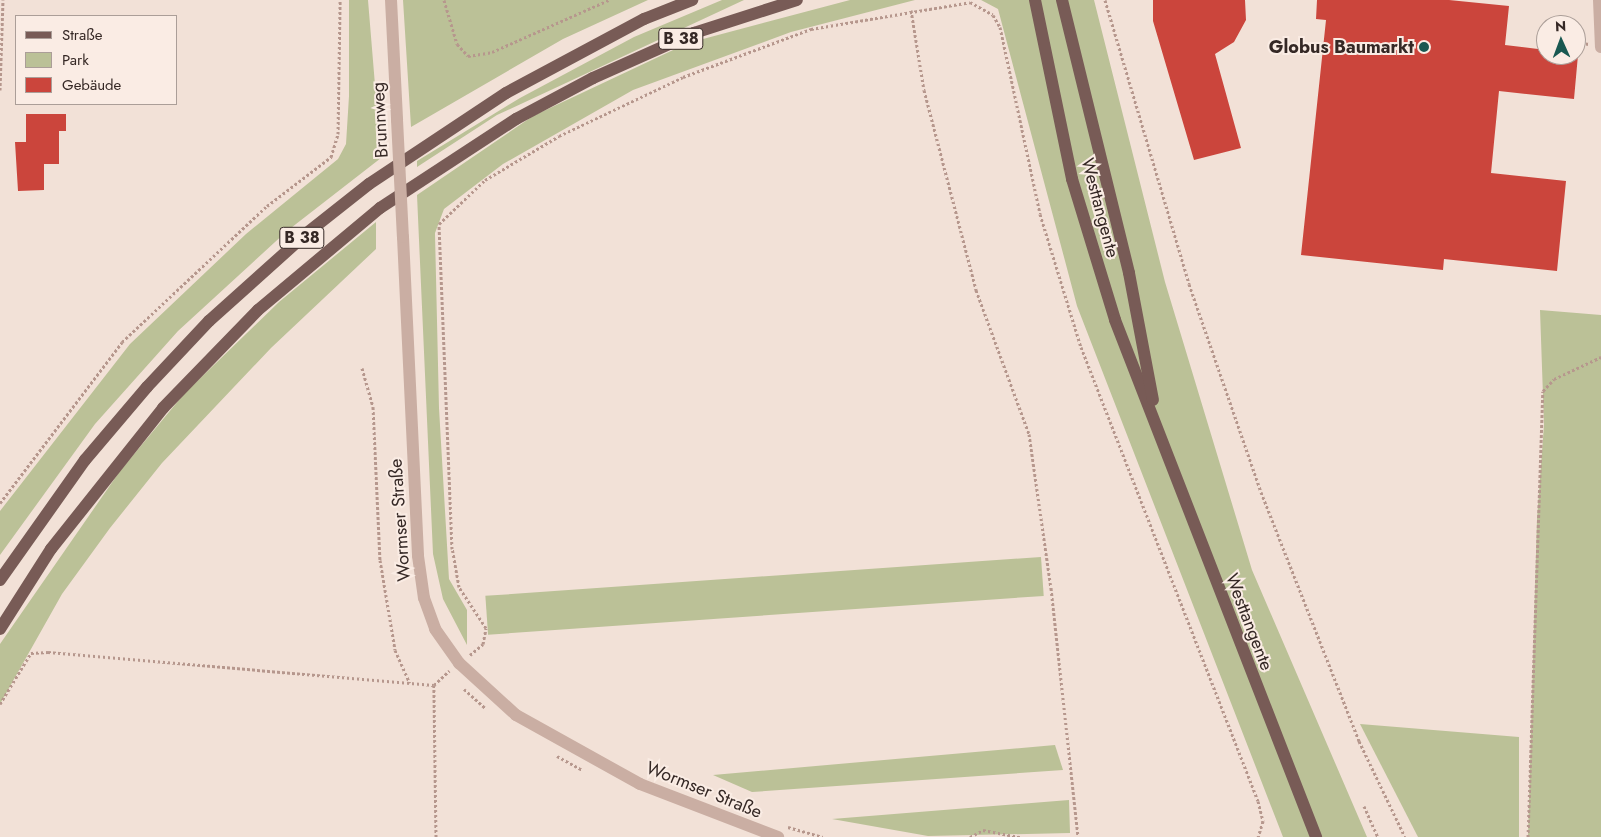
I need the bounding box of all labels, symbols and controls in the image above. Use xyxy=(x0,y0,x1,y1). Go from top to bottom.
legend xyxy=(15,15,178,105)
north arrow xyxy=(1536,15,1586,65)
text: N xyxy=(1555,16,1566,36)
text: Straße xyxy=(62,24,102,46)
road number: B 38 xyxy=(657,26,705,52)
place label: Globus Baumarkt xyxy=(1269,36,1414,58)
marker: Globus Baumarkt xyxy=(1418,41,1430,53)
text: Park xyxy=(62,49,89,71)
text: Gebäude xyxy=(62,74,121,96)
street label: Brunnweg xyxy=(367,81,393,159)
street label: Westtangente xyxy=(1076,156,1124,260)
road number: B 38 xyxy=(278,224,326,252)
street label: Wormser Straße xyxy=(385,458,415,582)
street label: Westtangente xyxy=(1221,570,1277,674)
street label: Wormser Straße xyxy=(643,757,765,823)

